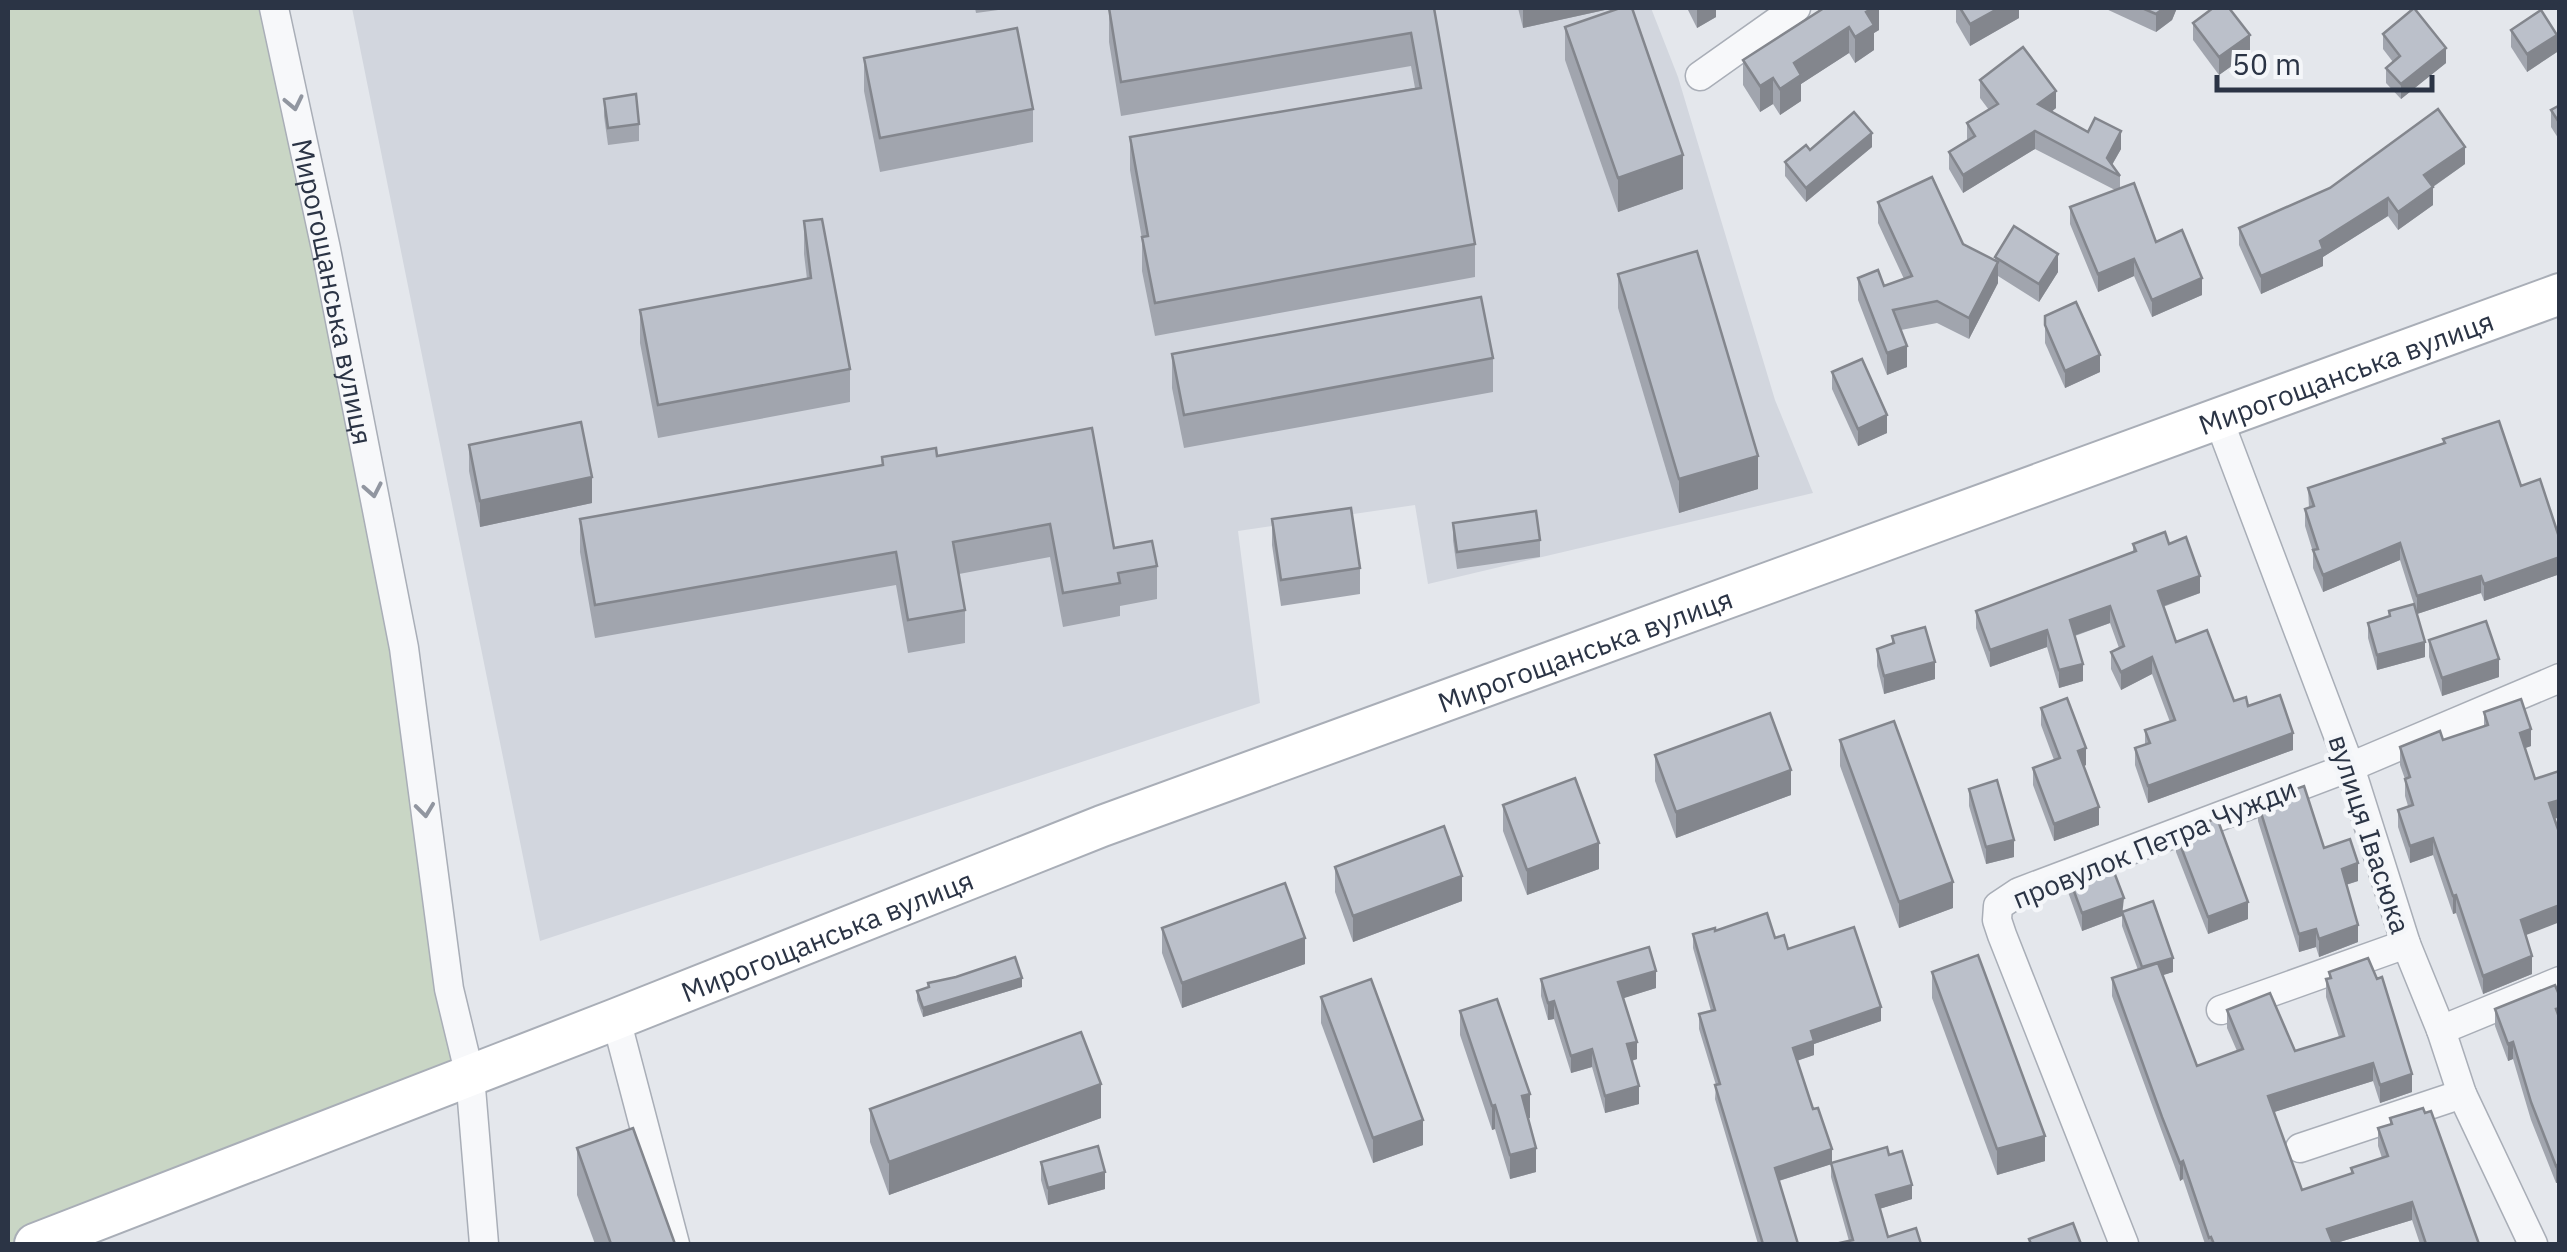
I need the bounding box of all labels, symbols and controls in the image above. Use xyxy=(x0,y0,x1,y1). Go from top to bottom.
scale bar xyxy=(2217,30,2432,92)
text: 50 m xyxy=(2232,44,2301,83)
one-way arrow xyxy=(283,94,304,111)
street label: Мирогощанська вулиця xyxy=(284,135,382,448)
street label: Мирогощанська вулиця xyxy=(2193,301,2498,443)
one-way arrow xyxy=(362,481,383,498)
street label: Мирогощанська вулиця xyxy=(1432,579,1738,721)
street label: вулиця Івасюка xyxy=(2320,730,2420,938)
street label: провулок Петра Чужди xyxy=(2007,769,2301,917)
one-way arrow xyxy=(414,803,435,819)
street label: Мирогощанська вулиця xyxy=(675,861,978,1010)

